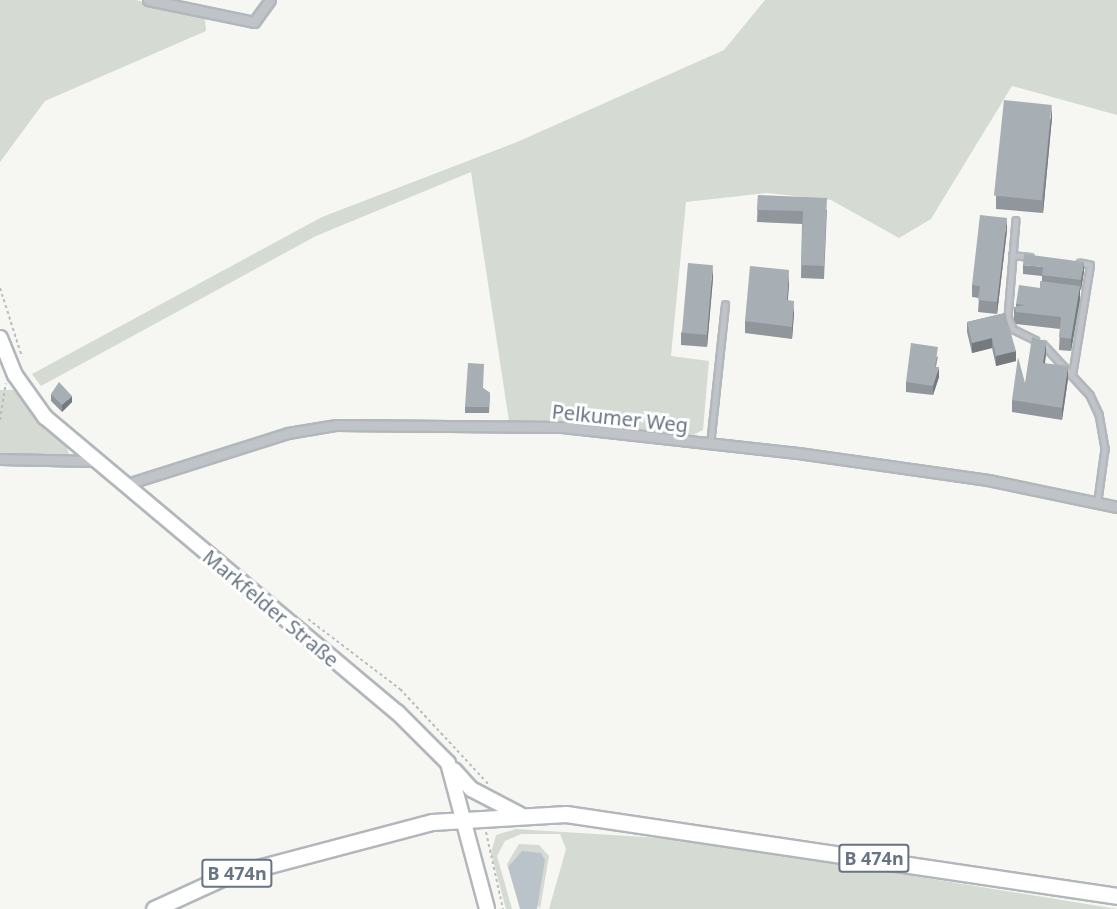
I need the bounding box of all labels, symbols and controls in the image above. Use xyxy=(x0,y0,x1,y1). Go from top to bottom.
street label: Pelkumer Weg xyxy=(551,399,689,437)
street label: Markfelder Straße xyxy=(198,544,344,672)
road number: B 474n xyxy=(838,843,910,873)
road number: B 474n xyxy=(201,858,273,888)

